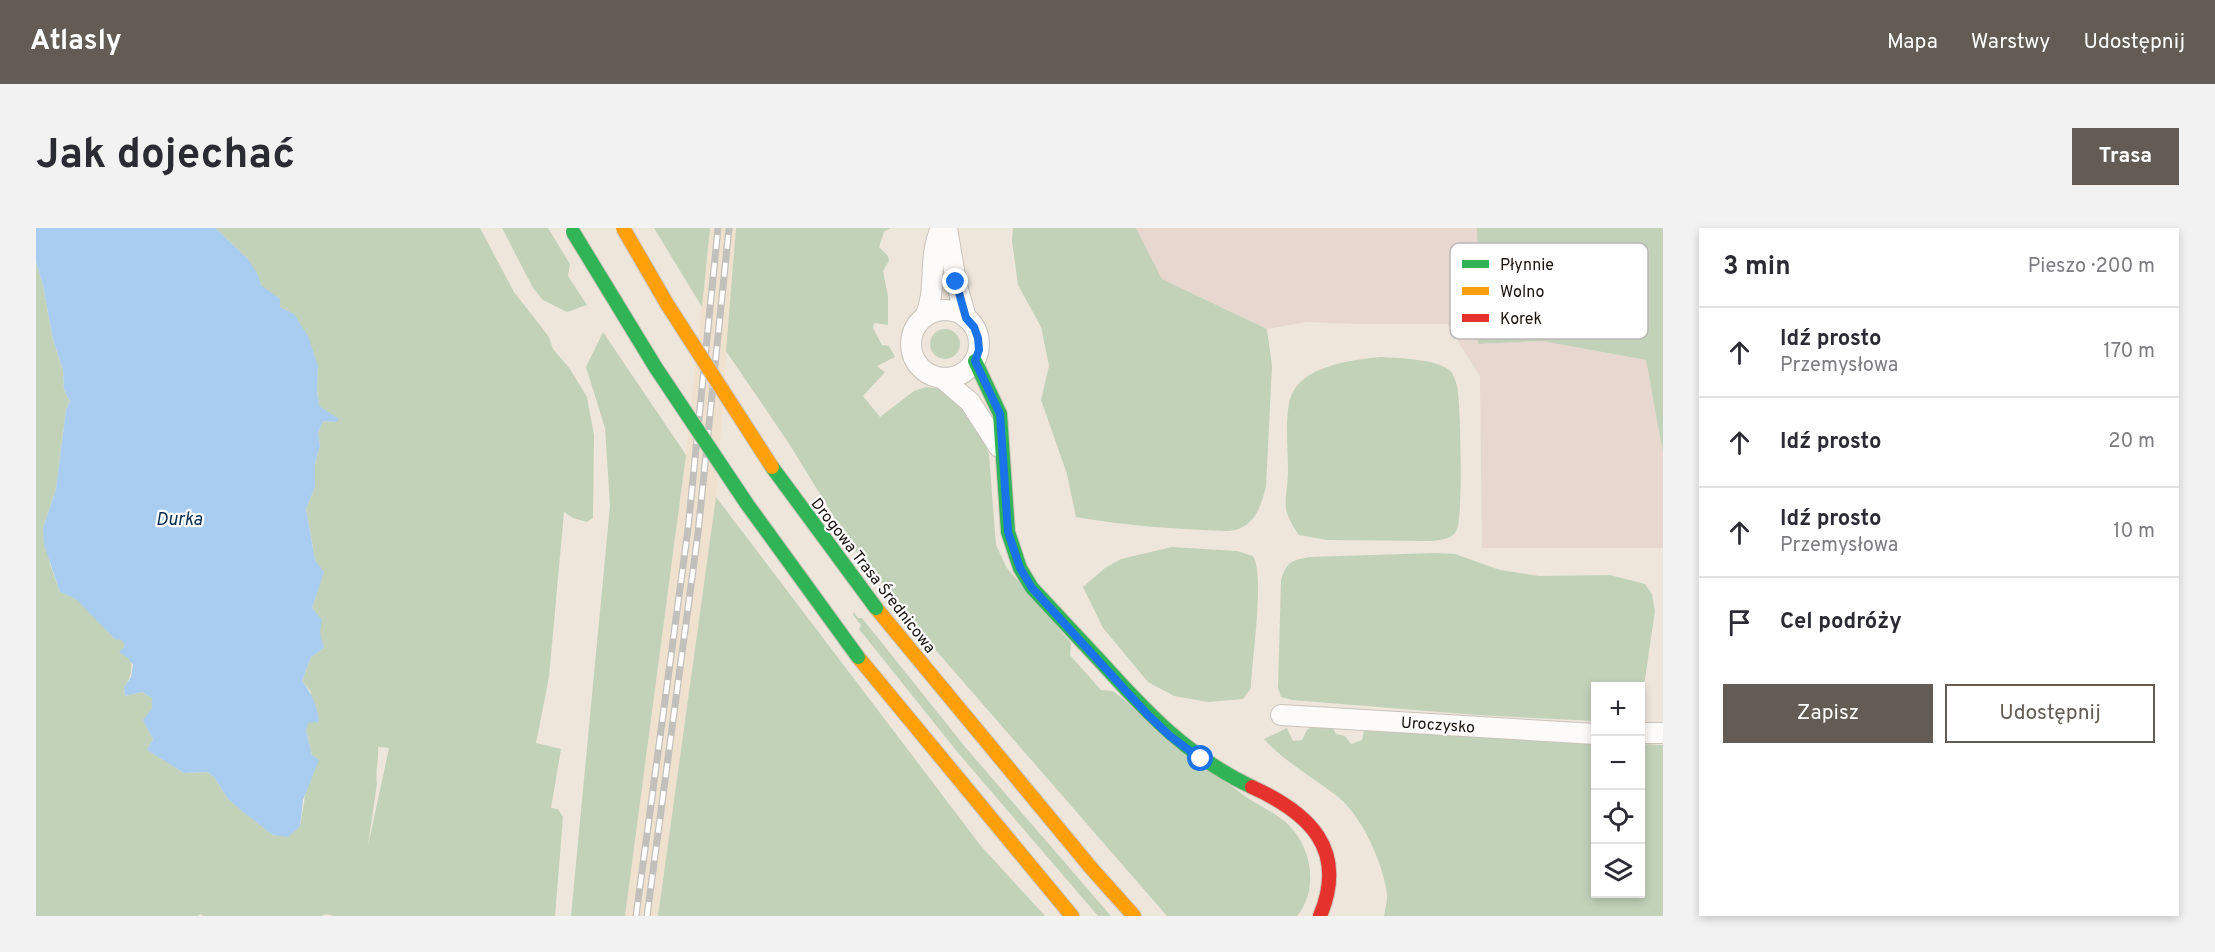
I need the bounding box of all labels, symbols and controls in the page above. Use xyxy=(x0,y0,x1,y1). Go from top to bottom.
text: Atlasly xyxy=(30,24,122,60)
text: Mapa xyxy=(1887,29,1938,56)
text: Warstwy xyxy=(1971,29,2050,56)
text: Udostępnij xyxy=(2083,29,2185,56)
button: Trasa xyxy=(2072,128,2179,185)
text: Jak dojechać xyxy=(36,130,295,183)
legend xyxy=(1450,243,1648,339)
text: 3 min xyxy=(1723,251,1791,284)
text: Pieszo · 200 m xyxy=(2028,254,2155,280)
text: Płynnie xyxy=(1500,256,1554,276)
route end xyxy=(942,268,968,294)
text: Wolno xyxy=(1500,283,1544,303)
text: Korek xyxy=(1500,310,1542,330)
text: Idź prosto xyxy=(1780,326,1882,353)
icon: ahead xyxy=(1723,336,1756,369)
text: 170 m xyxy=(2103,339,2155,365)
text: Przemysłowa xyxy=(1780,353,1898,379)
icon: ahead xyxy=(1723,426,1756,459)
text: Idź prosto xyxy=(1780,429,1882,456)
text: 20 m xyxy=(2108,429,2155,455)
street label: Drogowa Trasa Średnicowa xyxy=(806,493,941,658)
text: Idź prosto xyxy=(1780,506,1882,533)
water label: Durka xyxy=(156,509,203,532)
icon: ahead xyxy=(1723,516,1756,549)
text: 10 m xyxy=(2113,519,2155,545)
text: Przemysłowa xyxy=(1780,533,1898,559)
icon: arrive xyxy=(1723,606,1756,639)
text: Cel podróży xyxy=(1780,609,1902,636)
map controls xyxy=(1591,682,1645,898)
button: + xyxy=(1591,682,1645,736)
button: Zapisz xyxy=(1723,684,1933,743)
button: Udostępnij xyxy=(1945,684,2155,743)
street label: Uroczysko xyxy=(1400,713,1476,739)
button: − xyxy=(1591,736,1645,790)
route start xyxy=(1187,745,1213,771)
button: locate xyxy=(1591,790,1645,844)
button: layers xyxy=(1591,844,1645,898)

